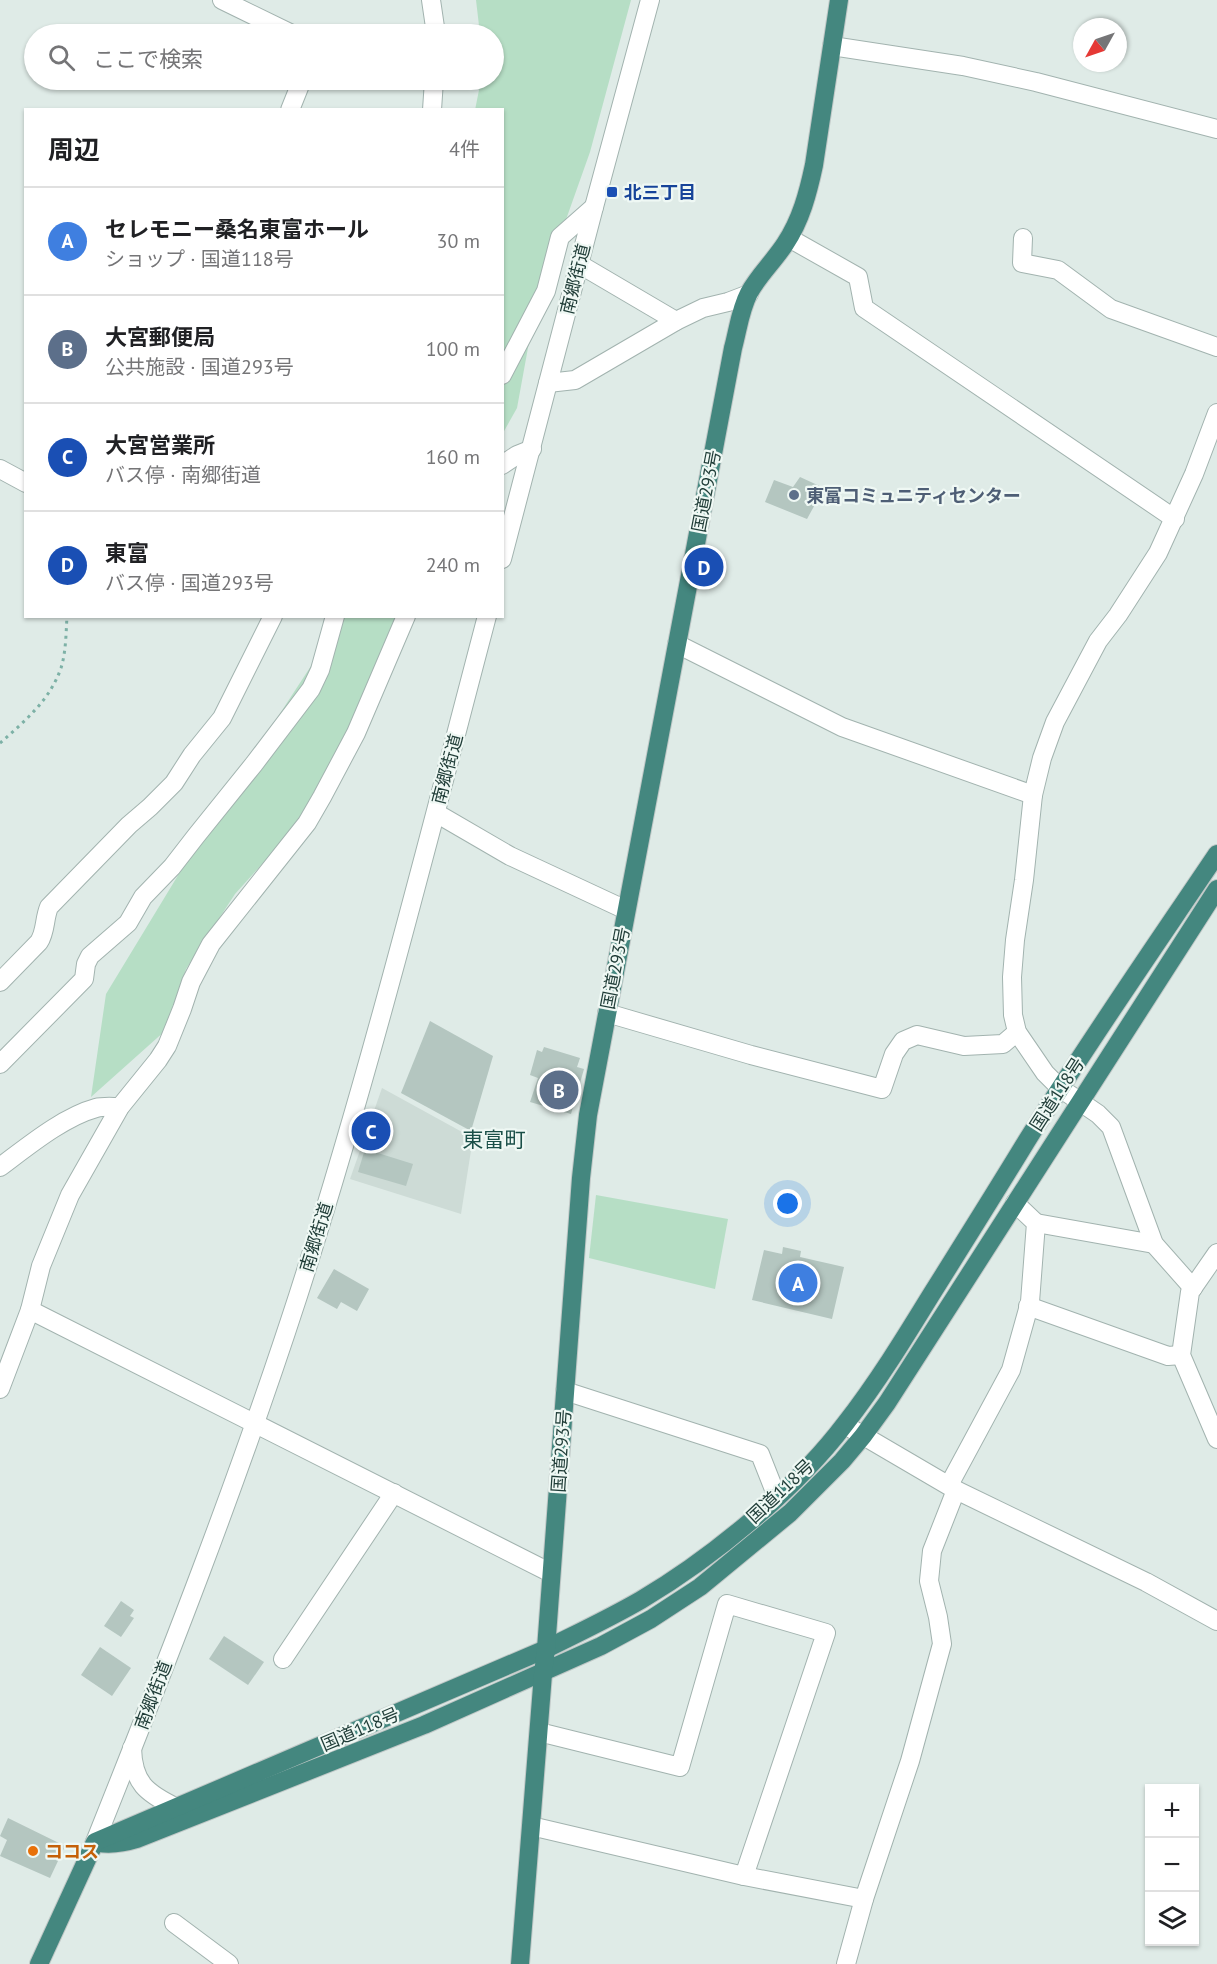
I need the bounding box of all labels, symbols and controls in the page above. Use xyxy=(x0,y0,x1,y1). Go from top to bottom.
north arrow xyxy=(1073,18,1127,72)
search box xyxy=(24,24,504,90)
icon: search xyxy=(45,41,78,74)
text: ここで検索 xyxy=(93,45,203,73)
text: 周辺 xyxy=(48,133,100,166)
text: 4件 xyxy=(449,136,480,162)
place label: 北三丁目 xyxy=(624,181,696,204)
marker: 北三丁目 xyxy=(605,185,619,199)
text: セレモニー桑名東富ホール xyxy=(105,215,369,243)
text: A xyxy=(61,228,74,254)
text: 30 m xyxy=(437,228,480,254)
street label: 南郷街道 xyxy=(555,241,595,317)
text: ショップ · 国道118号 xyxy=(105,246,294,272)
text: 大宮郵便局 xyxy=(105,323,215,351)
text: B xyxy=(62,336,73,362)
text: 100 m xyxy=(426,336,480,362)
text: 公共施設 · 国道293号 xyxy=(105,354,294,380)
text: 大宮営業所 xyxy=(105,431,215,459)
text: C xyxy=(62,444,73,470)
text: 160 m xyxy=(426,444,480,470)
street label: 国道293号 xyxy=(687,448,725,534)
text: バス停 · 南郷街道 xyxy=(105,462,261,488)
place label: 東富コミュニティセンター xyxy=(806,484,1021,507)
marker: 東富コミュニティセンター xyxy=(787,488,801,502)
text: 東富 xyxy=(105,539,149,567)
pin: D xyxy=(684,544,724,590)
text: D xyxy=(61,552,74,578)
text: 240 m xyxy=(426,552,480,578)
text: バス停 · 国道293号 xyxy=(105,570,274,596)
street label: 南郷街道 xyxy=(427,731,467,807)
street label: 国道293号 xyxy=(596,925,634,1011)
street label: 国道118号 xyxy=(1025,1053,1089,1135)
pin: B xyxy=(540,1068,578,1112)
pin: C xyxy=(352,1108,391,1154)
district label: 東富町 xyxy=(463,1126,526,1153)
your location xyxy=(773,1189,802,1218)
street label: 南郷街道 xyxy=(294,1199,338,1275)
pin: A xyxy=(778,1260,818,1306)
street label: 国道293号 xyxy=(547,1409,575,1493)
street label: 国道118号 xyxy=(742,1454,818,1528)
street label: 南郷街道 xyxy=(129,1657,177,1733)
street label: 国道118号 xyxy=(317,1702,403,1756)
map controls xyxy=(1145,1784,1199,1946)
button: + xyxy=(1145,1784,1199,1838)
button: − xyxy=(1145,1838,1199,1892)
place label: ココス xyxy=(45,1840,99,1863)
marker: ココス xyxy=(26,1844,40,1858)
button: layers xyxy=(1145,1892,1199,1946)

